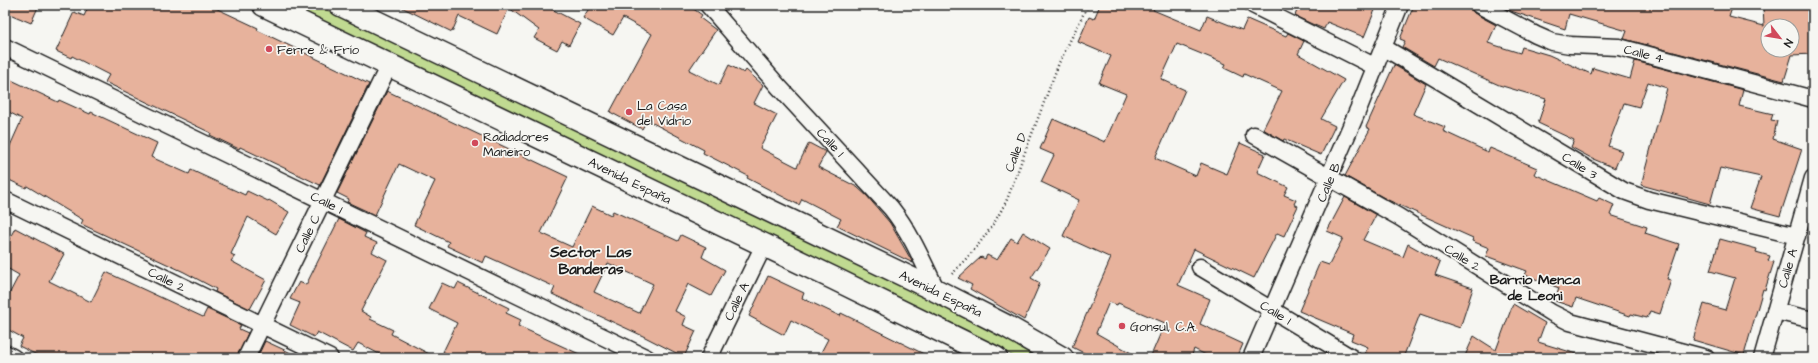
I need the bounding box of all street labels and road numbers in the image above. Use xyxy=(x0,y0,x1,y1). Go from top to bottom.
street label: Calle 4 xyxy=(1622,40,1666,68)
street label: Calle 1 xyxy=(812,124,849,161)
street label: Calle D xyxy=(1000,130,1032,175)
street label: Calle 3 xyxy=(1558,148,1601,184)
street label: Avenida España xyxy=(585,153,674,209)
street label: Calle B xyxy=(1313,160,1345,205)
street label: Calle 1 xyxy=(307,187,346,219)
street label: Calle C xyxy=(291,211,325,256)
street label: Calle 2 xyxy=(1441,240,1484,276)
street label: Calle A xyxy=(1774,246,1802,290)
street label: Calle 2 xyxy=(145,263,189,297)
street label: Avenida España xyxy=(896,266,985,322)
street label: Calle A xyxy=(720,279,754,324)
street label: Calle 1 xyxy=(1256,296,1295,329)

